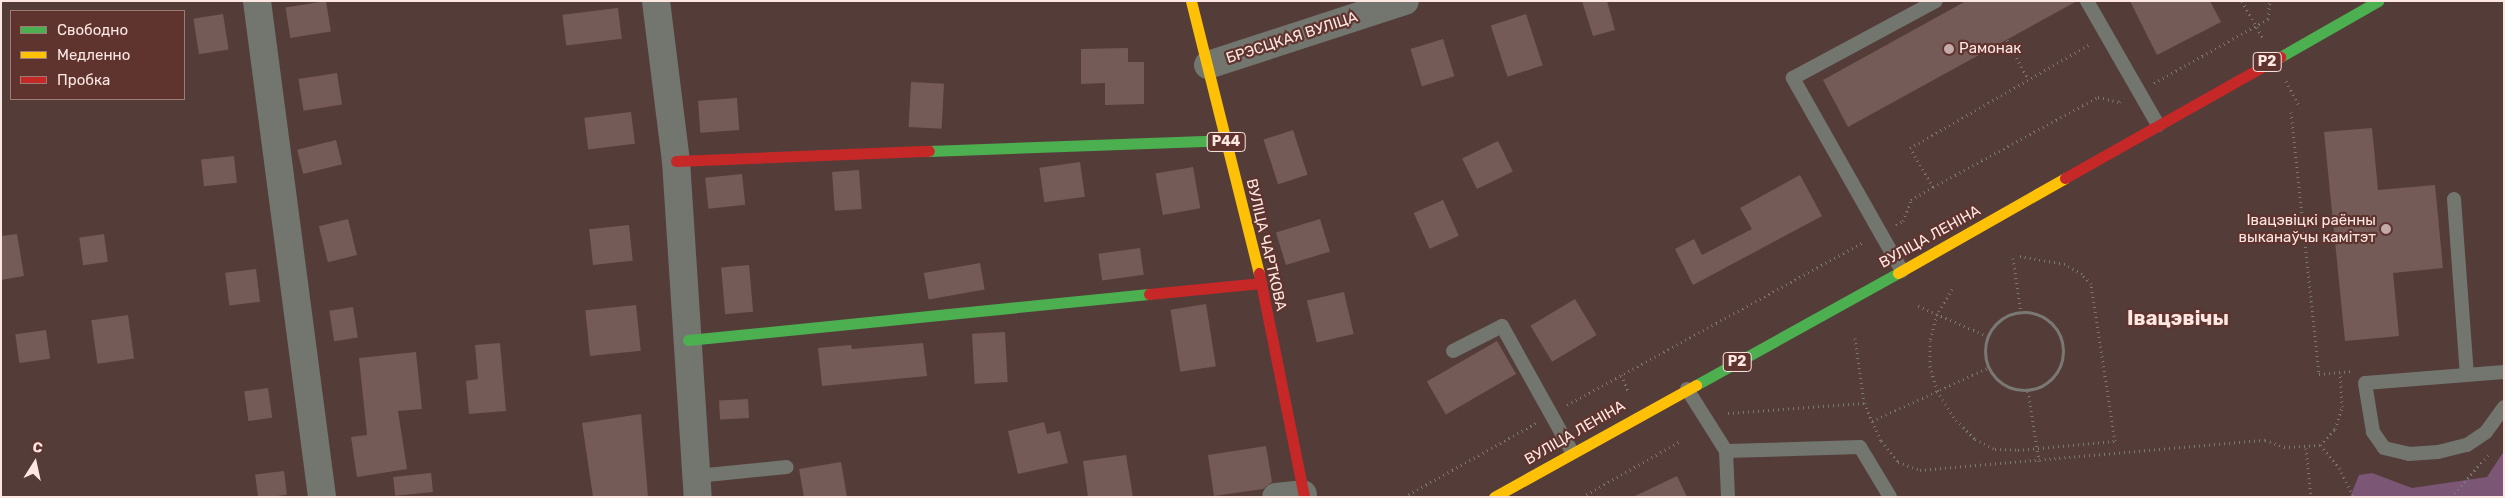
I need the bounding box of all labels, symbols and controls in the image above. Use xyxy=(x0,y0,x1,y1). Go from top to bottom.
street label: БРЭСЦКАЯ ВУЛІЦА xyxy=(1224,8,1360,68)
legend xyxy=(10,10,185,100)
text: Свободно xyxy=(57,21,128,39)
place label: Рамонак xyxy=(1959,40,2021,58)
marker: Рамонак xyxy=(1943,43,1955,55)
text: Медленно xyxy=(57,46,130,64)
road number: Р2 xyxy=(2252,51,2282,74)
text: Пробка xyxy=(57,71,110,89)
road number: Р44 xyxy=(1206,130,1246,154)
street label: ВУЛІЦА ЧАРТКОВА xyxy=(1242,177,1290,313)
street label: ВУЛІЦА ЛЕНІНА xyxy=(1876,202,1984,272)
place label: Івацэвіцкі раённы выканаўчы камітэт xyxy=(2239,211,2376,246)
marker: Івацэвіцкі раённы выканаўчы камітэт xyxy=(2380,223,2392,235)
district label: Івацэвічы xyxy=(2127,306,2229,330)
road number: Р2 xyxy=(1722,351,1752,374)
street label: ВУЛІЦА ЛЕНІНА xyxy=(1522,397,1628,469)
north arrow xyxy=(10,438,60,488)
text: С xyxy=(31,439,44,457)

